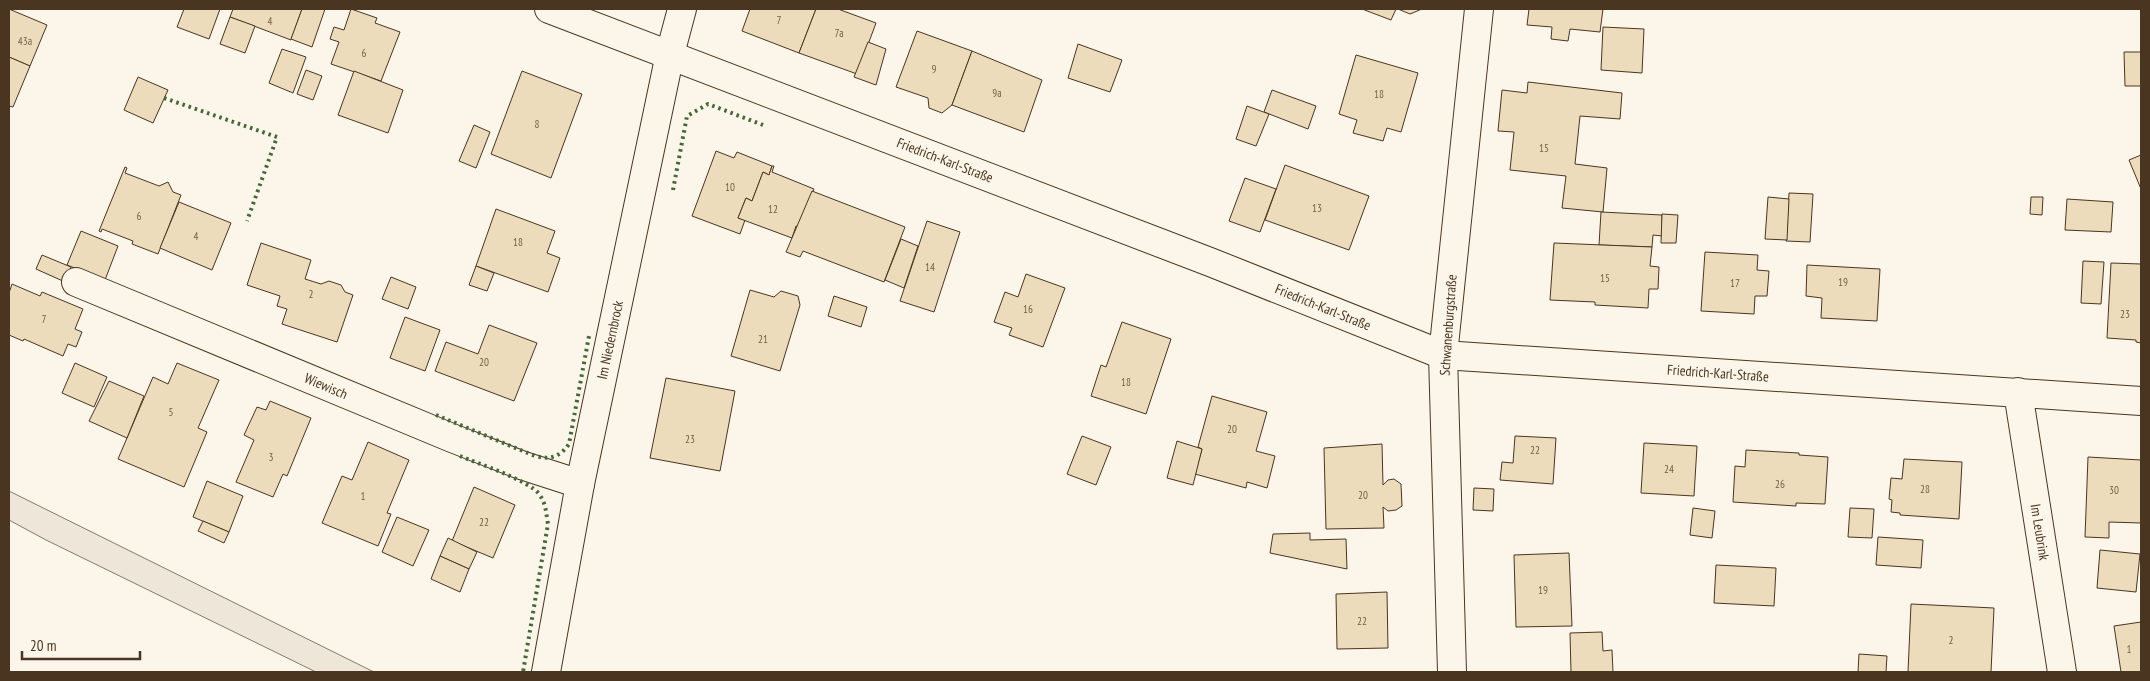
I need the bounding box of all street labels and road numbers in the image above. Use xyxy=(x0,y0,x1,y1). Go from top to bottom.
street label: Friedrich-Karl-Straße xyxy=(894,133,996,187)
street label: Schwanenburgstraße xyxy=(1435,273,1461,376)
street label: Friedrich-Karl-Straße xyxy=(1272,280,1374,335)
street label: Im Niedernbrock xyxy=(593,299,627,381)
street label: Friedrich-Karl-Straße xyxy=(1667,360,1770,386)
street label: Wiewisch xyxy=(302,369,350,403)
street label: Im Leubrink xyxy=(2027,502,2053,562)

